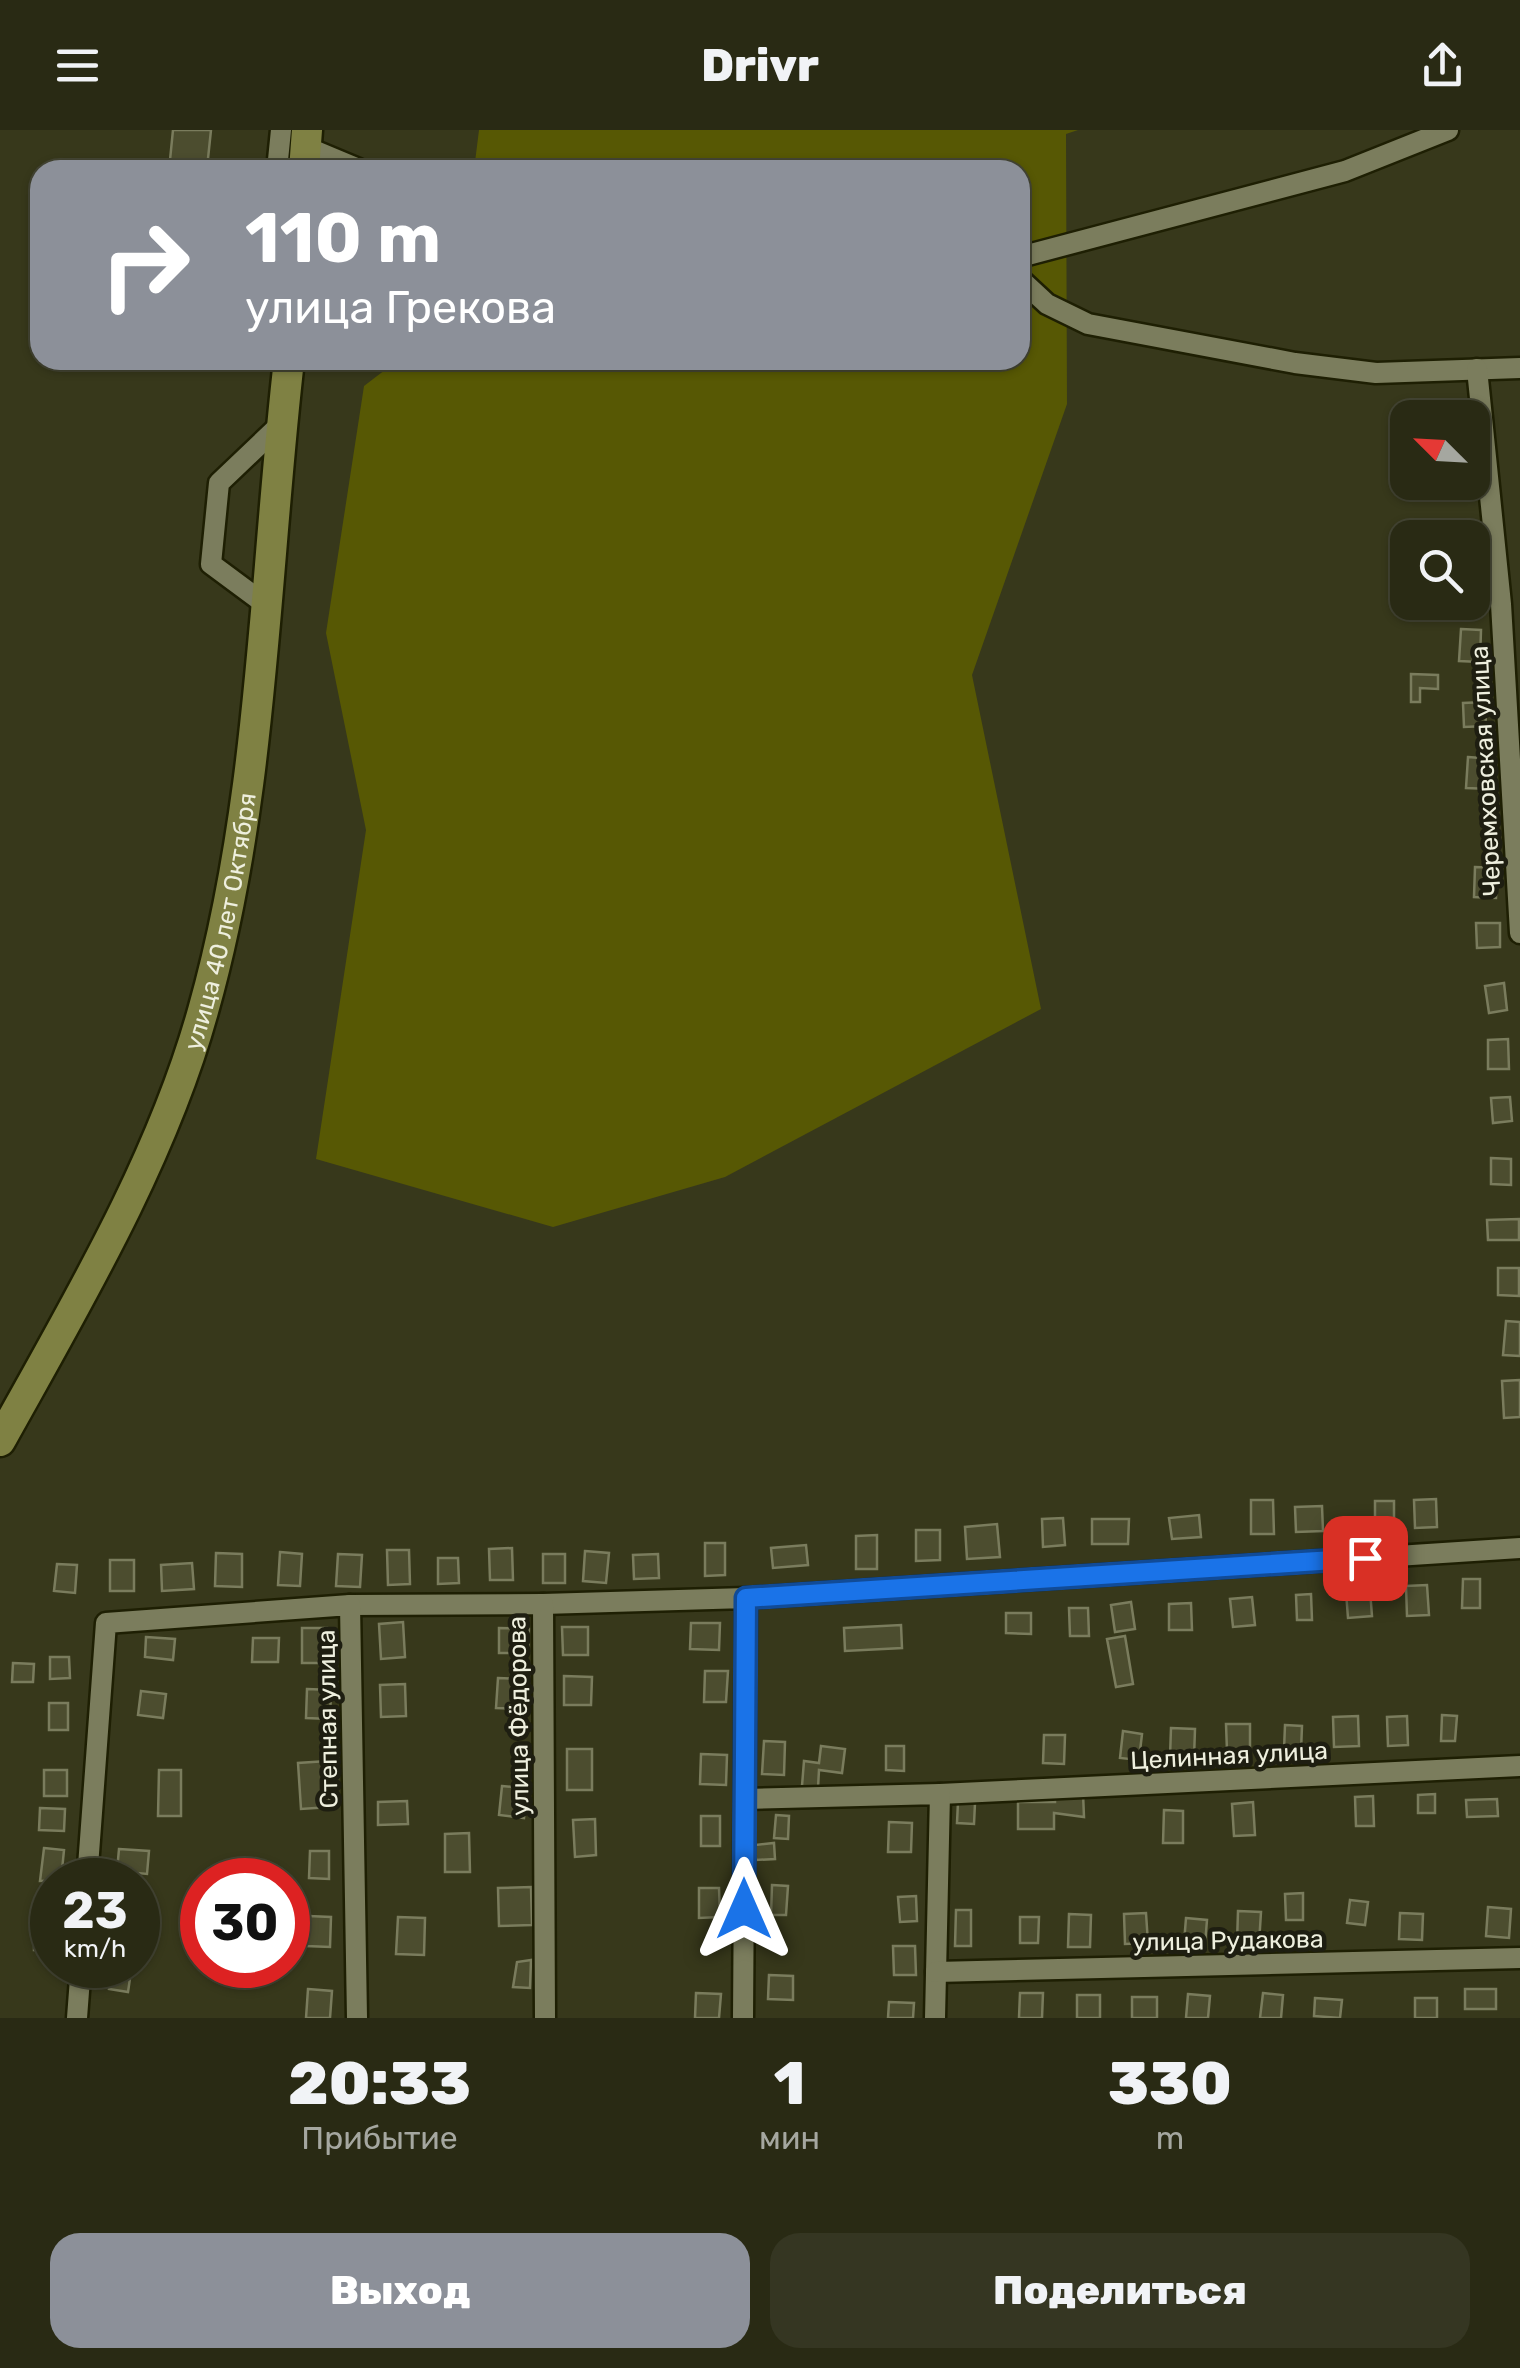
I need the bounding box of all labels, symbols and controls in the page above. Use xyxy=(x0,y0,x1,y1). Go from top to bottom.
icon: menu xyxy=(50,38,105,93)
icon: share xyxy=(1415,38,1470,93)
text: Drivr xyxy=(701,39,819,92)
text: 110 m xyxy=(245,197,441,280)
icon: right xyxy=(80,200,210,330)
text: улица Грекова xyxy=(245,281,556,334)
north arrow xyxy=(1390,400,1490,500)
map controls xyxy=(1390,400,1490,620)
button: search xyxy=(1390,520,1490,620)
street label: Черемховская улица xyxy=(1464,645,1507,897)
street label: улица 40 лет Октября xyxy=(178,791,262,1054)
pin xyxy=(1323,1516,1408,1601)
icon: arrive xyxy=(1338,1531,1393,1586)
street label: улица Фёдорова xyxy=(502,1616,535,1816)
street label: Степная улица xyxy=(311,1629,344,1809)
street label: Целинная улица xyxy=(1130,1736,1329,1775)
position arrow xyxy=(692,1857,796,1961)
speed limit sign: 30 xyxy=(180,1858,310,1988)
text: 23 xyxy=(62,1881,128,1941)
street label: улица Рудакова xyxy=(1132,1924,1324,1957)
text: km/h xyxy=(64,1934,126,1963)
text: 20:33 xyxy=(288,2048,471,2119)
text: 1 xyxy=(774,2048,805,2119)
text: 330 xyxy=(1108,2048,1232,2119)
text: Прибытие xyxy=(301,2119,458,2157)
text: мин xyxy=(759,2119,820,2157)
text: m xyxy=(1156,2119,1184,2157)
button: Выход xyxy=(50,2233,750,2348)
button: Поделиться xyxy=(770,2233,1470,2348)

